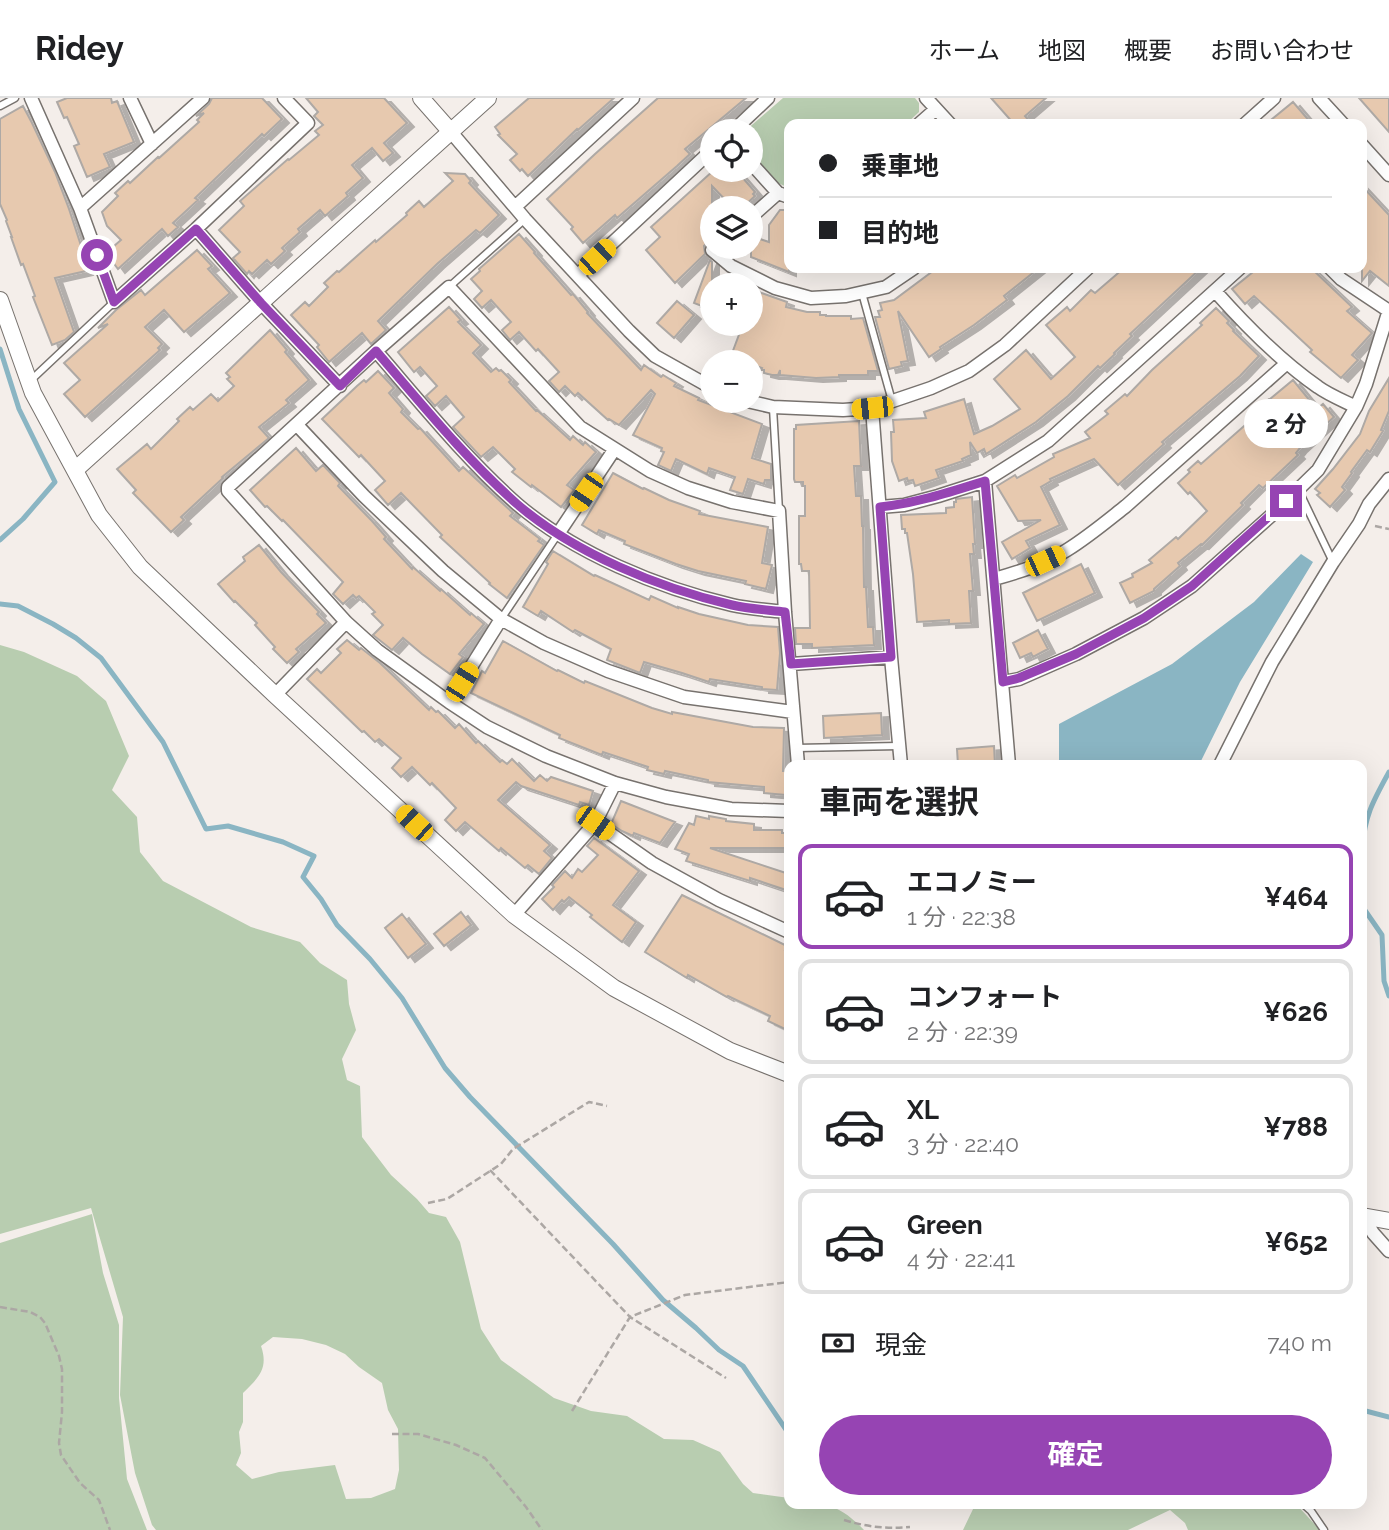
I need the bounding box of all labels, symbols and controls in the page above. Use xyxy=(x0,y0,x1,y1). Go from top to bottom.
text: Ridey xyxy=(35,29,124,68)
text: ホーム xyxy=(929,36,1000,65)
text: 地図 xyxy=(1038,36,1086,65)
text: 概要 xyxy=(1124,36,1172,65)
text: お問い合わせ xyxy=(1210,36,1354,65)
map controls xyxy=(700,119,763,413)
button: locate xyxy=(700,119,763,182)
text: 乗車地 xyxy=(861,151,939,181)
button: layers xyxy=(700,196,763,259)
text: 目的地 xyxy=(861,218,939,248)
car xyxy=(575,235,620,279)
route start xyxy=(81,239,113,271)
button: + xyxy=(700,273,763,336)
button: − xyxy=(700,350,763,413)
car xyxy=(851,395,894,421)
callout: 2 分 xyxy=(1244,400,1328,448)
text: 2 分 xyxy=(1265,410,1307,437)
car xyxy=(566,469,607,515)
route end xyxy=(1270,485,1302,517)
car xyxy=(1022,543,1069,579)
car xyxy=(442,659,483,705)
text: 車両を選択 xyxy=(819,783,979,820)
car xyxy=(392,801,437,845)
car xyxy=(572,802,619,844)
icon: car xyxy=(823,865,886,928)
text: エコノミー xyxy=(907,867,1037,897)
text: ¥464 xyxy=(1264,882,1328,912)
text: 1 分 · 22:38 xyxy=(907,903,1016,930)
icon: car xyxy=(823,980,886,1043)
text: コンフォート xyxy=(907,982,1062,1012)
text: ¥626 xyxy=(1263,997,1328,1027)
text: 2 分 · 22:39 xyxy=(907,1018,1018,1045)
icon: car xyxy=(823,1095,886,1158)
text: XL xyxy=(907,1095,939,1125)
text: ¥788 xyxy=(1263,1112,1328,1142)
text: 3 分 · 22:40 xyxy=(907,1130,1019,1157)
icon: car xyxy=(823,1210,886,1273)
text: Green xyxy=(907,1210,983,1240)
text: ¥652 xyxy=(1265,1227,1328,1257)
text: 4 分 · 22:41 xyxy=(907,1245,1015,1272)
icon: cash xyxy=(819,1324,857,1362)
text: 740 m xyxy=(1267,1329,1332,1356)
text: 現金 xyxy=(875,1330,927,1360)
button: 確定 xyxy=(819,1415,1332,1495)

